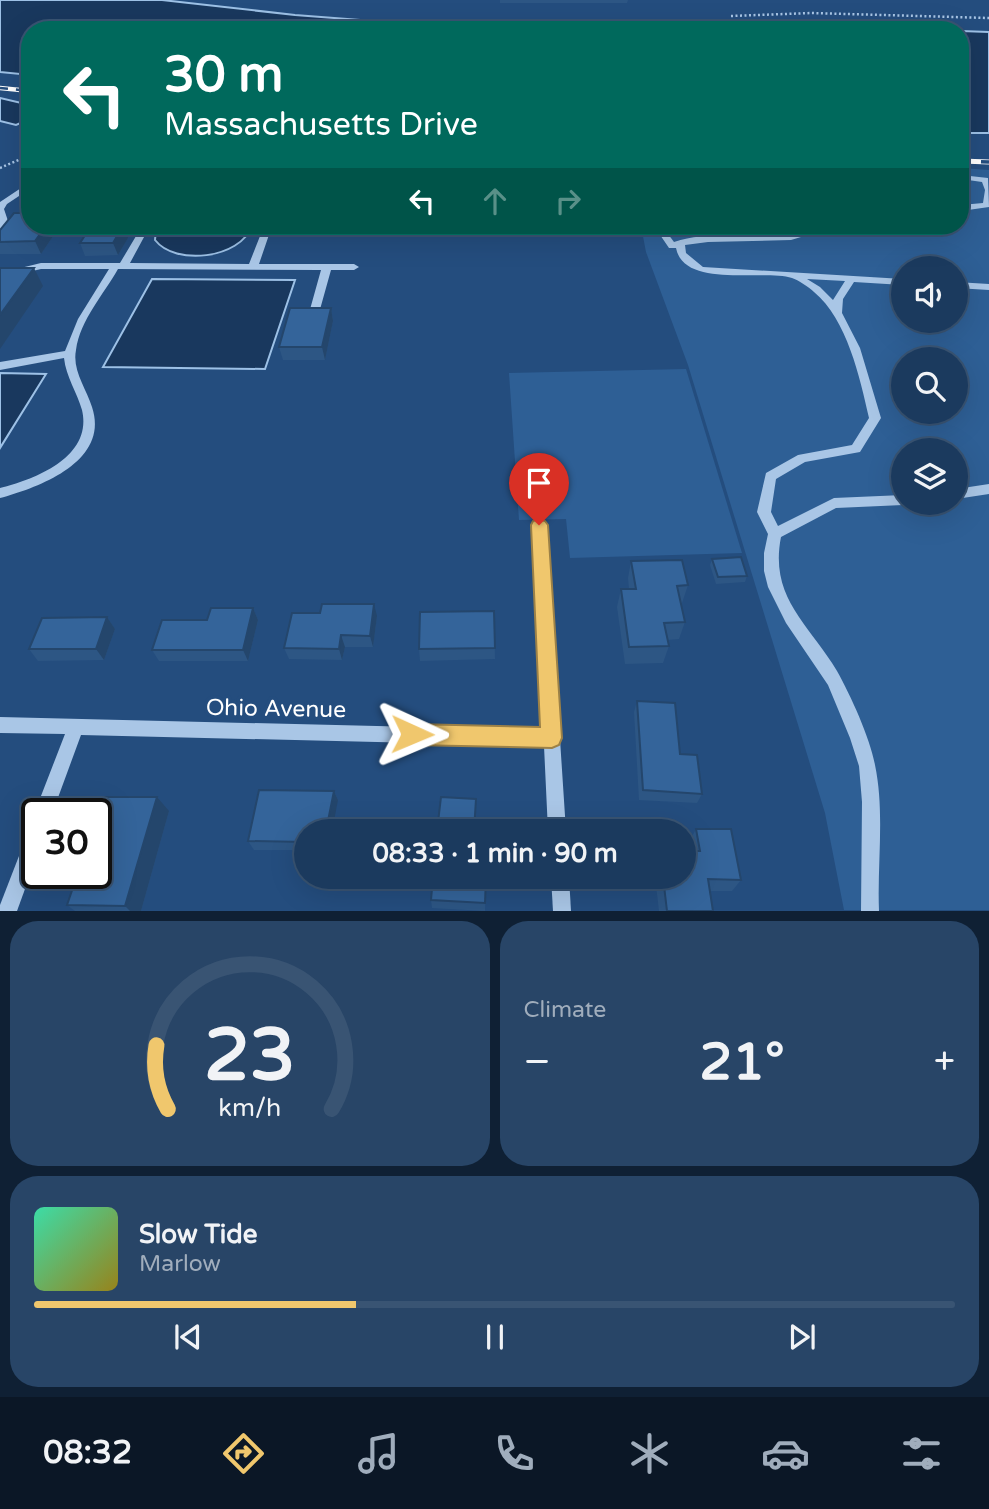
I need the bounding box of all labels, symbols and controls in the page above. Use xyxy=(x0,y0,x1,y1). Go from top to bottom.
text: 30 m xyxy=(164,46,283,105)
icon: left xyxy=(49,49,140,140)
text: Massachusetts Drive xyxy=(164,106,478,144)
icon: left xyxy=(403,182,441,220)
icon: ahead xyxy=(476,182,514,220)
icon: right xyxy=(549,182,587,220)
map controls xyxy=(891,256,968,515)
button: sound xyxy=(891,256,968,333)
button: search xyxy=(891,347,968,424)
button: layers xyxy=(891,438,968,515)
pin xyxy=(509,453,569,525)
icon: arrive xyxy=(520,464,558,502)
street label: Ohio Avenue xyxy=(206,694,346,724)
position arrow xyxy=(375,697,449,771)
speed limit sign: 30 xyxy=(21,798,112,889)
text: 08:33 · 1 min · 90 m xyxy=(372,838,618,869)
text: Climate xyxy=(524,996,606,1024)
text: 23 xyxy=(204,1013,295,1101)
text: 21° xyxy=(700,1031,785,1094)
text: − xyxy=(524,1039,551,1085)
text: + xyxy=(934,1039,955,1085)
text: km/h xyxy=(218,1093,281,1123)
text: Slow Tide xyxy=(139,1219,257,1250)
text: Marlow xyxy=(139,1250,221,1278)
icon: previous xyxy=(169,1318,207,1356)
icon: pause xyxy=(476,1318,514,1356)
icon: next xyxy=(783,1318,821,1356)
icon: directions xyxy=(219,1429,268,1478)
icon: music xyxy=(354,1429,403,1478)
icon: phone xyxy=(490,1429,539,1478)
icon: climate xyxy=(625,1429,674,1478)
icon: car xyxy=(761,1429,810,1478)
icon: filters xyxy=(897,1429,946,1478)
text: 08:32 xyxy=(43,1434,132,1472)

